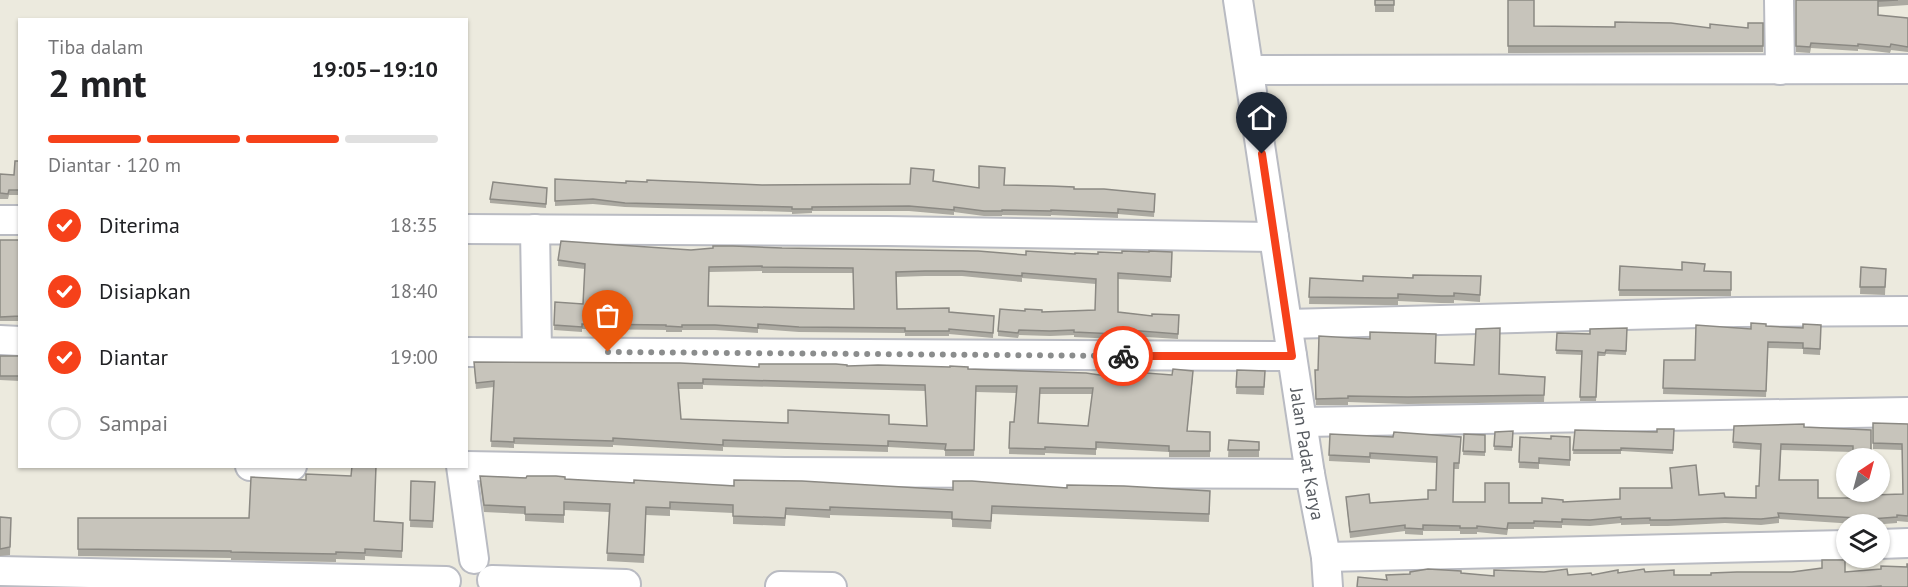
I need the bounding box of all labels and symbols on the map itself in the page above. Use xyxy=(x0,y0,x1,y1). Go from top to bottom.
pin xyxy=(1236,92,1287,154)
pin xyxy=(582,290,633,352)
courier xyxy=(1093,326,1153,386)
street label: Jalan Padat Karya xyxy=(1285,385,1330,522)
north arrow xyxy=(1836,448,1890,502)

